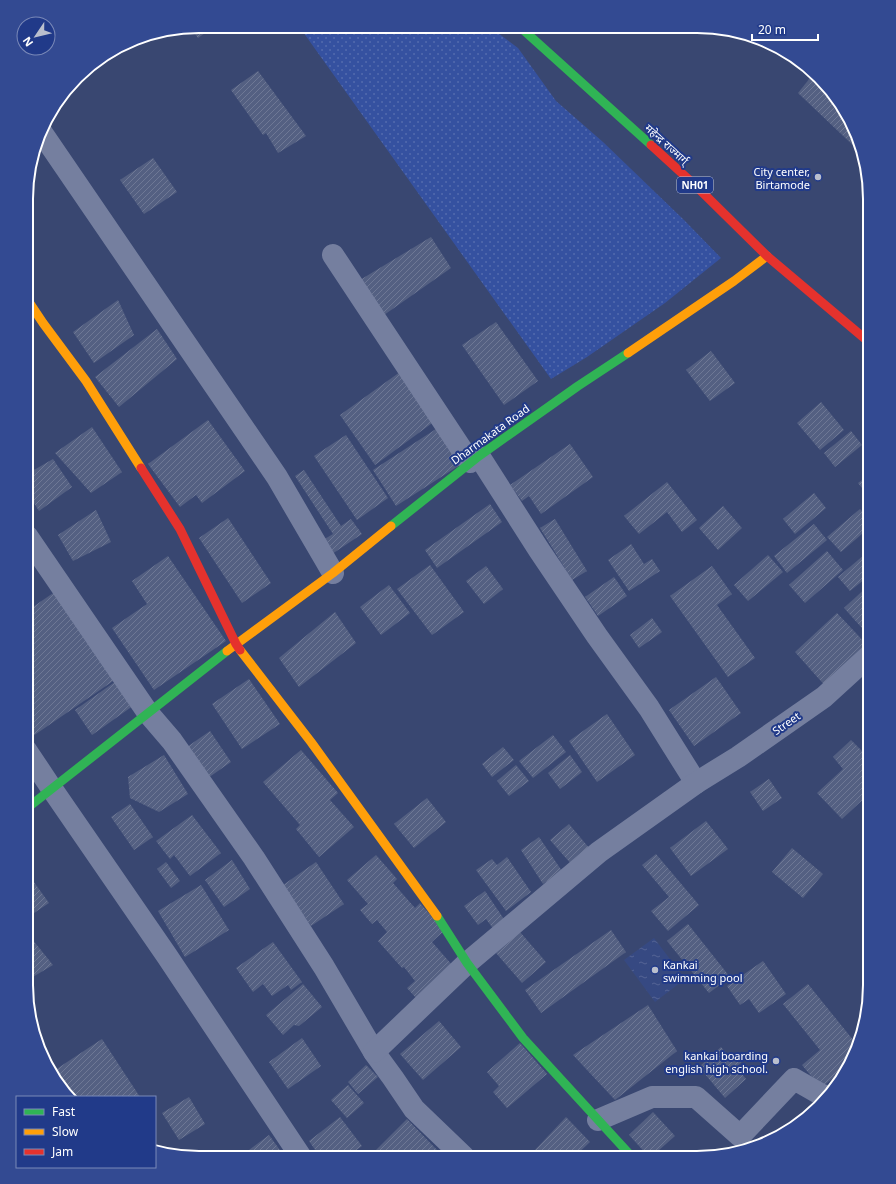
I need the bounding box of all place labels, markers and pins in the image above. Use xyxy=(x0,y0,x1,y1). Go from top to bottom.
place label: City center, Birtamode xyxy=(754,164,810,192)
marker: City center, Birtamode xyxy=(813,172,823,182)
place label: Kankai swimming pool xyxy=(663,957,743,985)
marker: Kankai swimming pool xyxy=(650,965,660,975)
place label: kankai boarding english high school. xyxy=(665,1048,768,1076)
marker: kankai boarding english high school. xyxy=(771,1056,781,1066)

